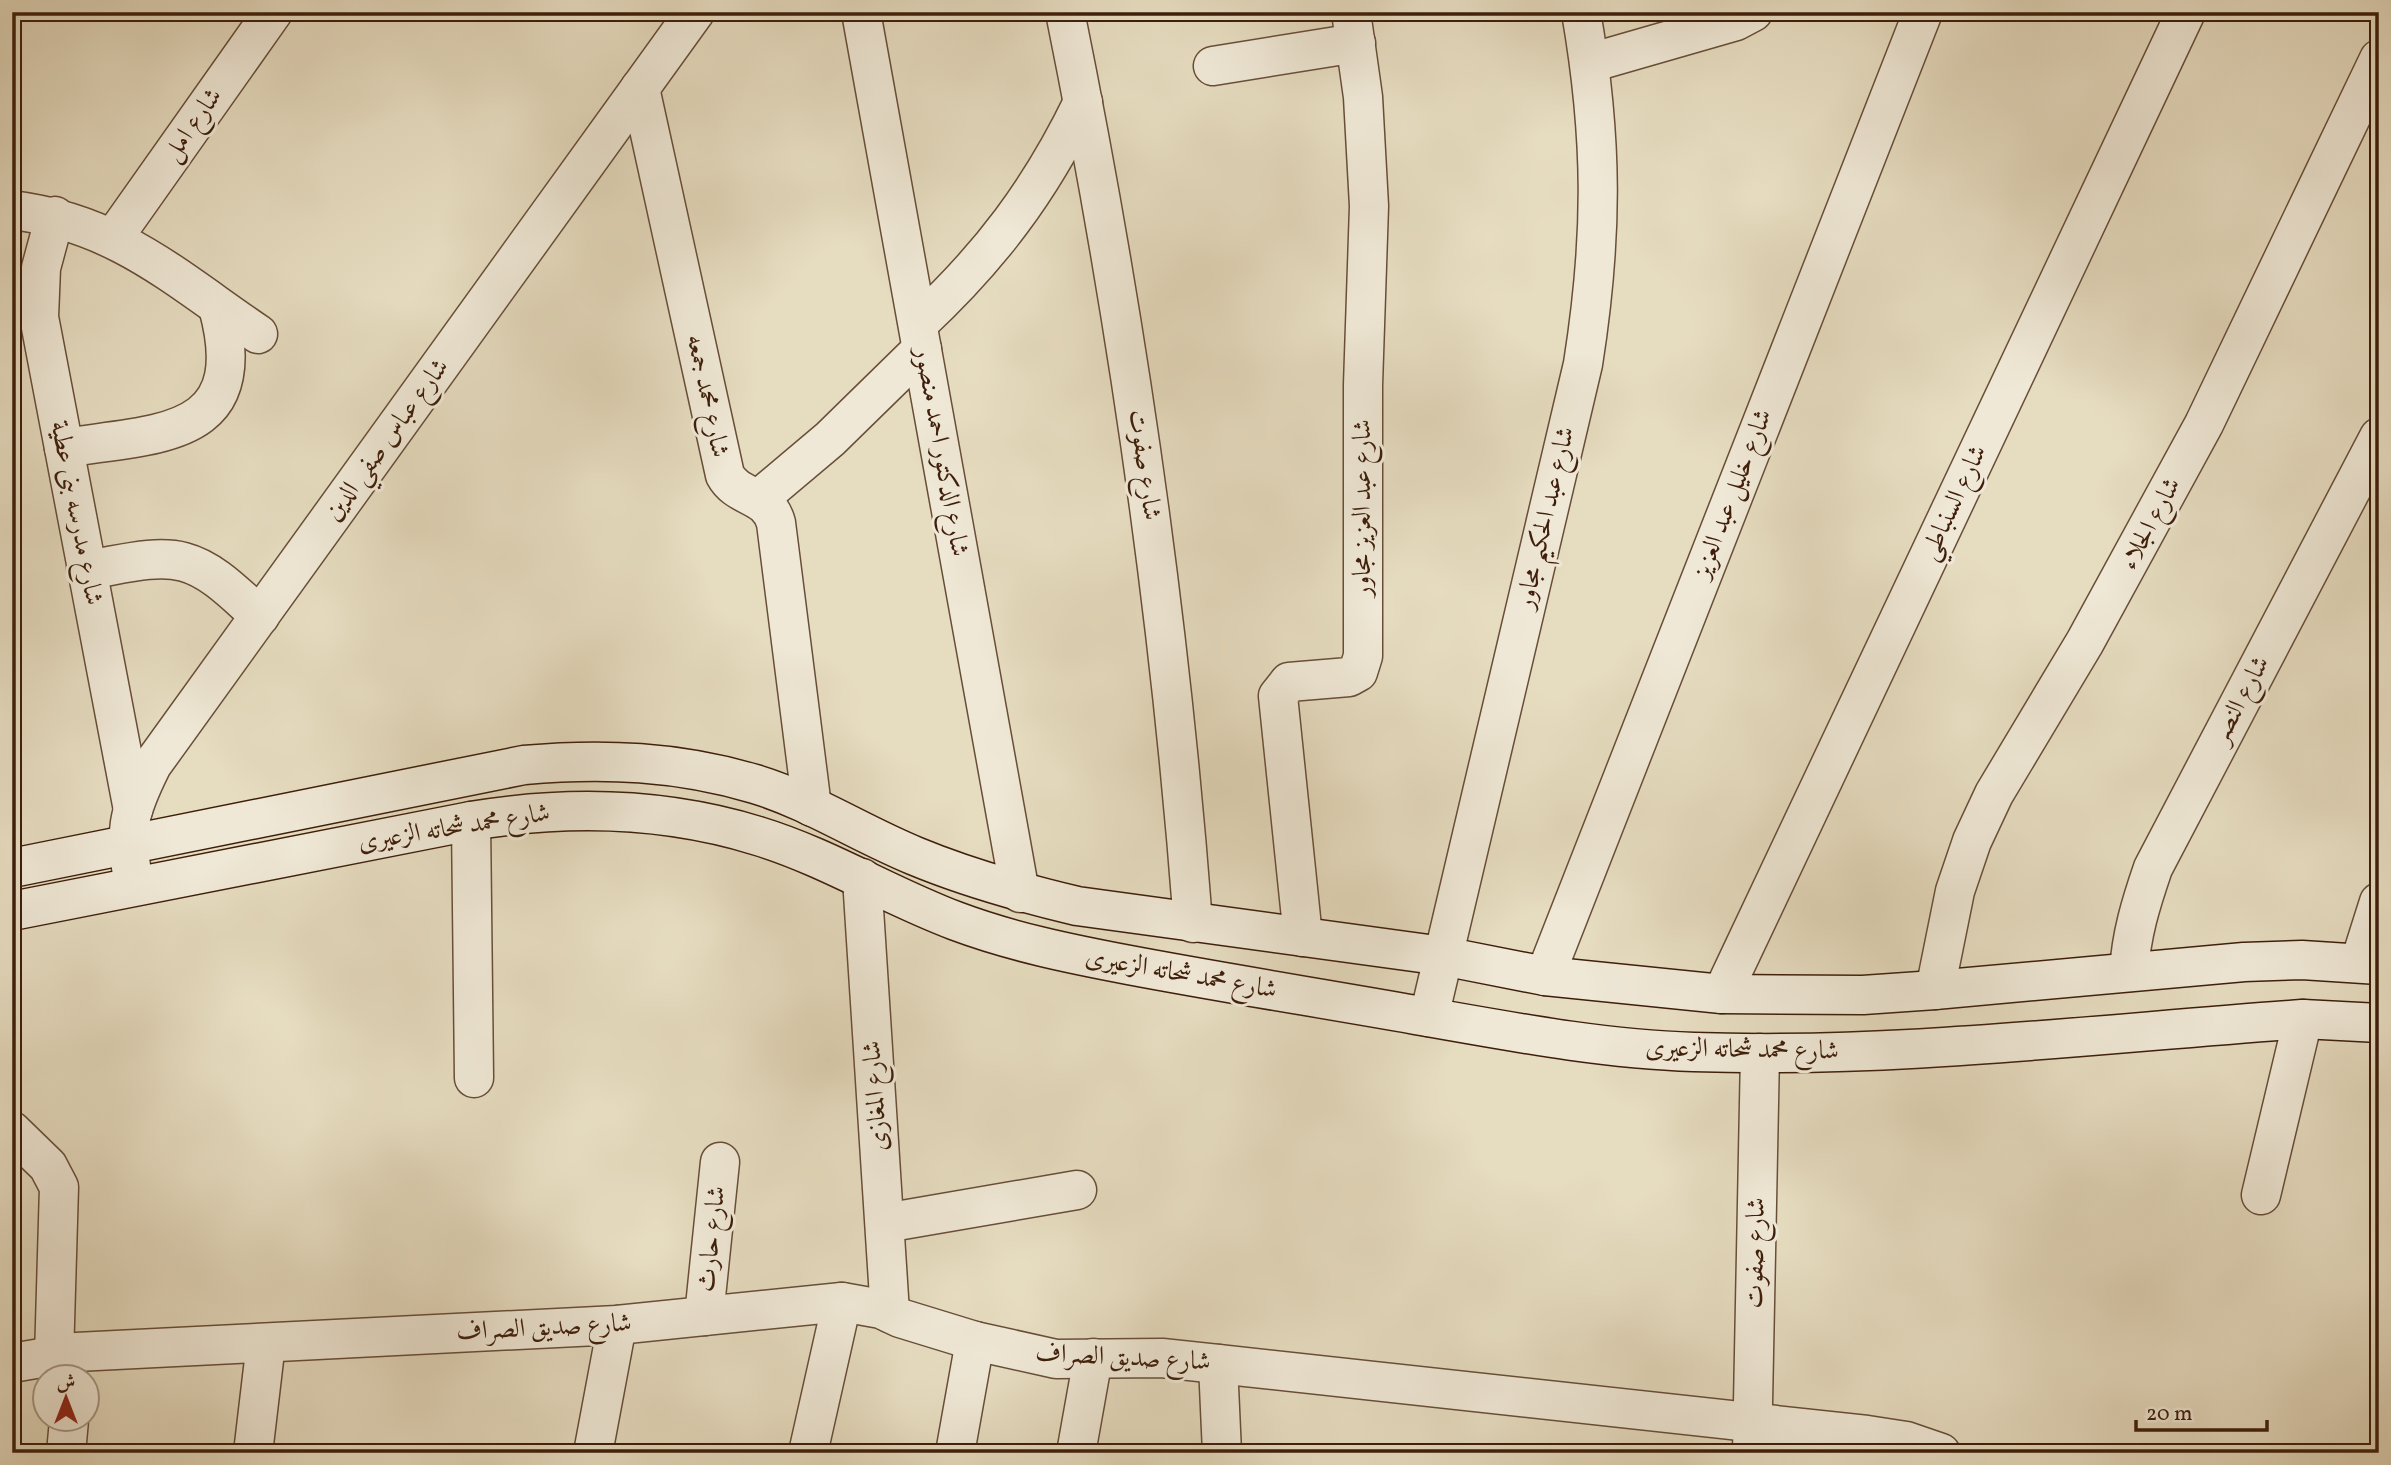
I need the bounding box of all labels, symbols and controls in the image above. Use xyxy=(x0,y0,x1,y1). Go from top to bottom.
street label: شارع امل xyxy=(154,81,233,170)
street label: شارع محمد جمعه xyxy=(674,331,738,461)
street label: شارع الدكتور احمد منصور xyxy=(902,342,977,560)
street label: شارع عباس صفي الدين xyxy=(316,351,463,532)
street label: شارع خليل عبد العزيز xyxy=(1683,404,1784,587)
street label: شارع صفوت xyxy=(1116,407,1170,523)
street label: شارع مدرسه بنى عطية xyxy=(38,418,112,609)
street label: شارع عبد العزيز مجاور xyxy=(1345,419,1383,600)
street label: شارع عبد الحكيم مجاور xyxy=(1507,423,1590,617)
street label: شارع السنباطي xyxy=(1912,439,2001,569)
street label: شارع الجلاء xyxy=(2112,471,2192,578)
street label: شارع النصر xyxy=(2202,650,2281,754)
street label: شارع محمد شحاته الزعيرى xyxy=(355,795,553,863)
street label: شارع محمد شحاته الزعيرى xyxy=(1082,939,1280,1011)
street label: شارع محمد شحاته الزعيرى xyxy=(1645,1030,1839,1072)
street label: شارع المغازى xyxy=(854,1039,900,1153)
street label: شارع حارث xyxy=(689,1184,737,1294)
street label: شارع صفوت xyxy=(1737,1197,1777,1309)
street label: شارع صديق الصراف xyxy=(455,1305,633,1353)
street label: شارع صديق الصراف xyxy=(1034,1335,1212,1383)
north arrow xyxy=(32,1364,102,1434)
text: ش xyxy=(57,1370,75,1396)
scale bar xyxy=(2136,1388,2267,1432)
text: 20 m xyxy=(2146,1400,2192,1429)

